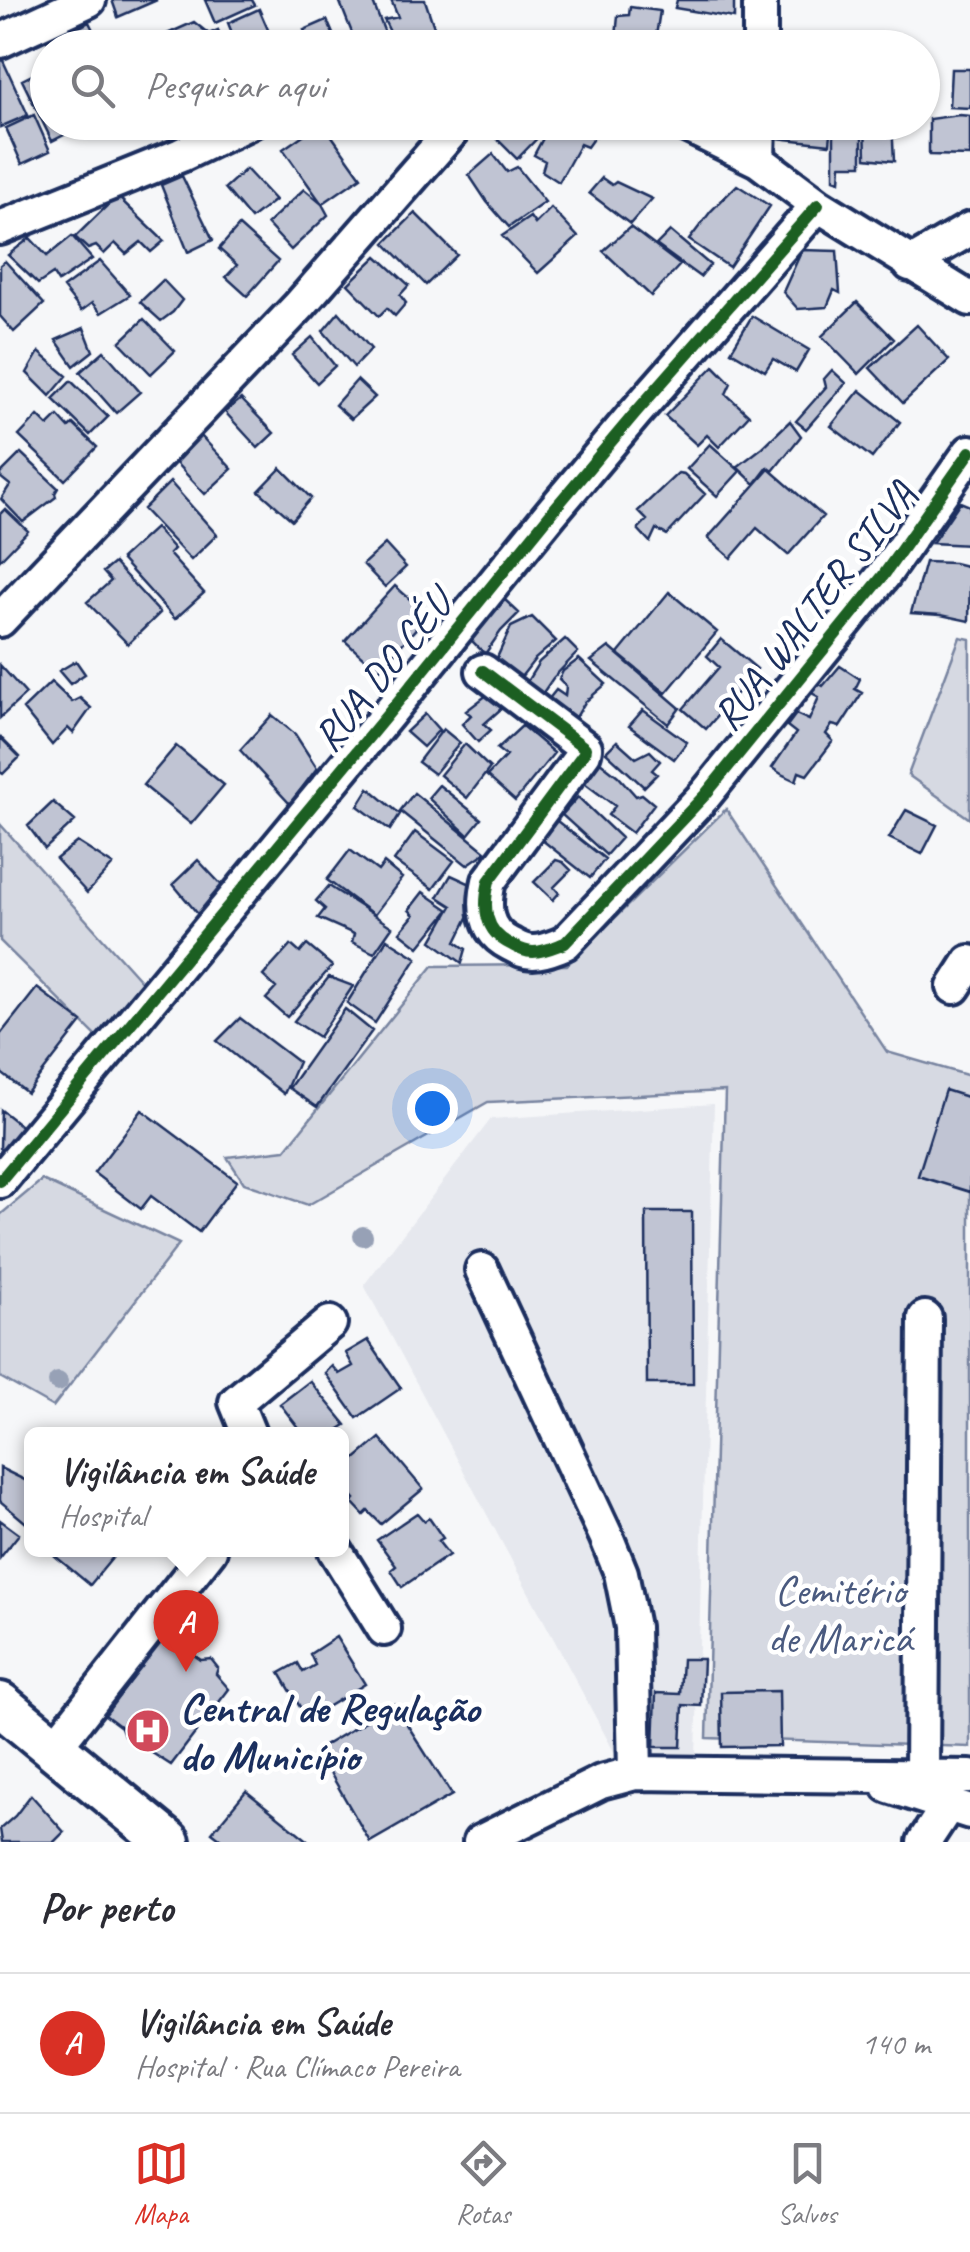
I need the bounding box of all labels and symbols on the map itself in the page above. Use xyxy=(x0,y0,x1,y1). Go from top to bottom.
street label: RUA WALTER SILVA xyxy=(700,470,928,741)
street label: RUA DO CÉU xyxy=(301,574,468,762)
your location xyxy=(407,1083,458,1134)
park label: Cemitério de Maricá xyxy=(768,1564,916,1665)
pin: A xyxy=(154,1590,218,1672)
place label: Central de Regulação do Município xyxy=(180,1682,482,1783)
hospital icon: Central de Regulação do Município xyxy=(125,1708,171,1754)

